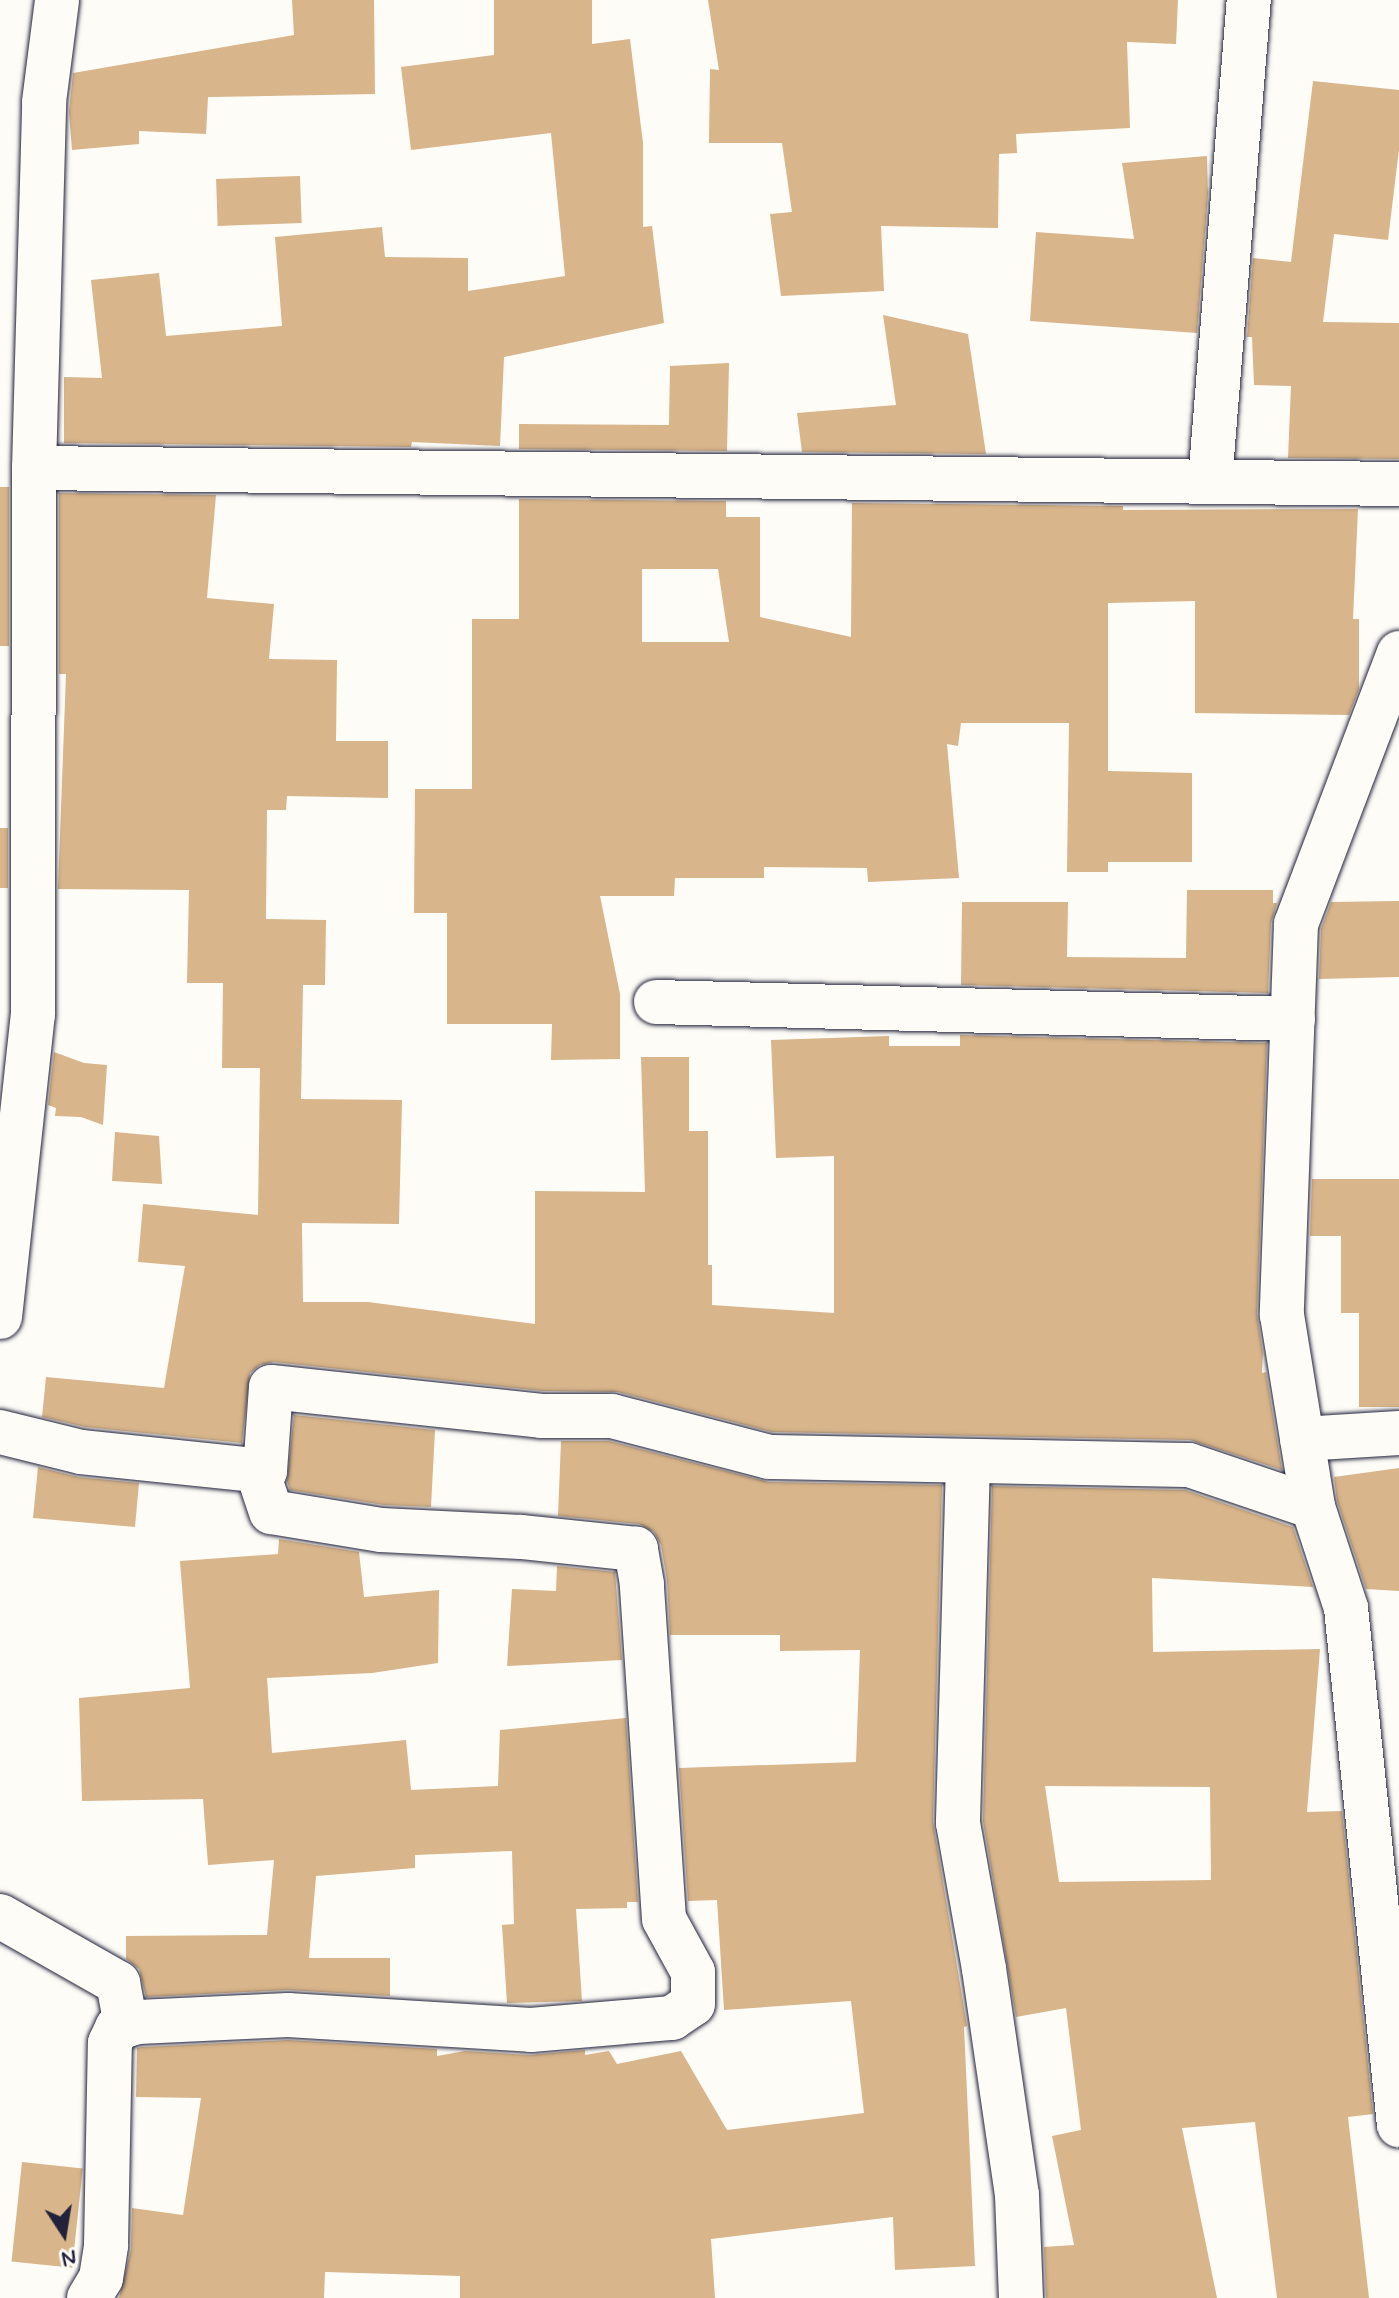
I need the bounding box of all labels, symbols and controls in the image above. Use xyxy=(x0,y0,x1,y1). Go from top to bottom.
north arrow xyxy=(24,2194,104,2274)
text: N xyxy=(59,2242,79,2273)

